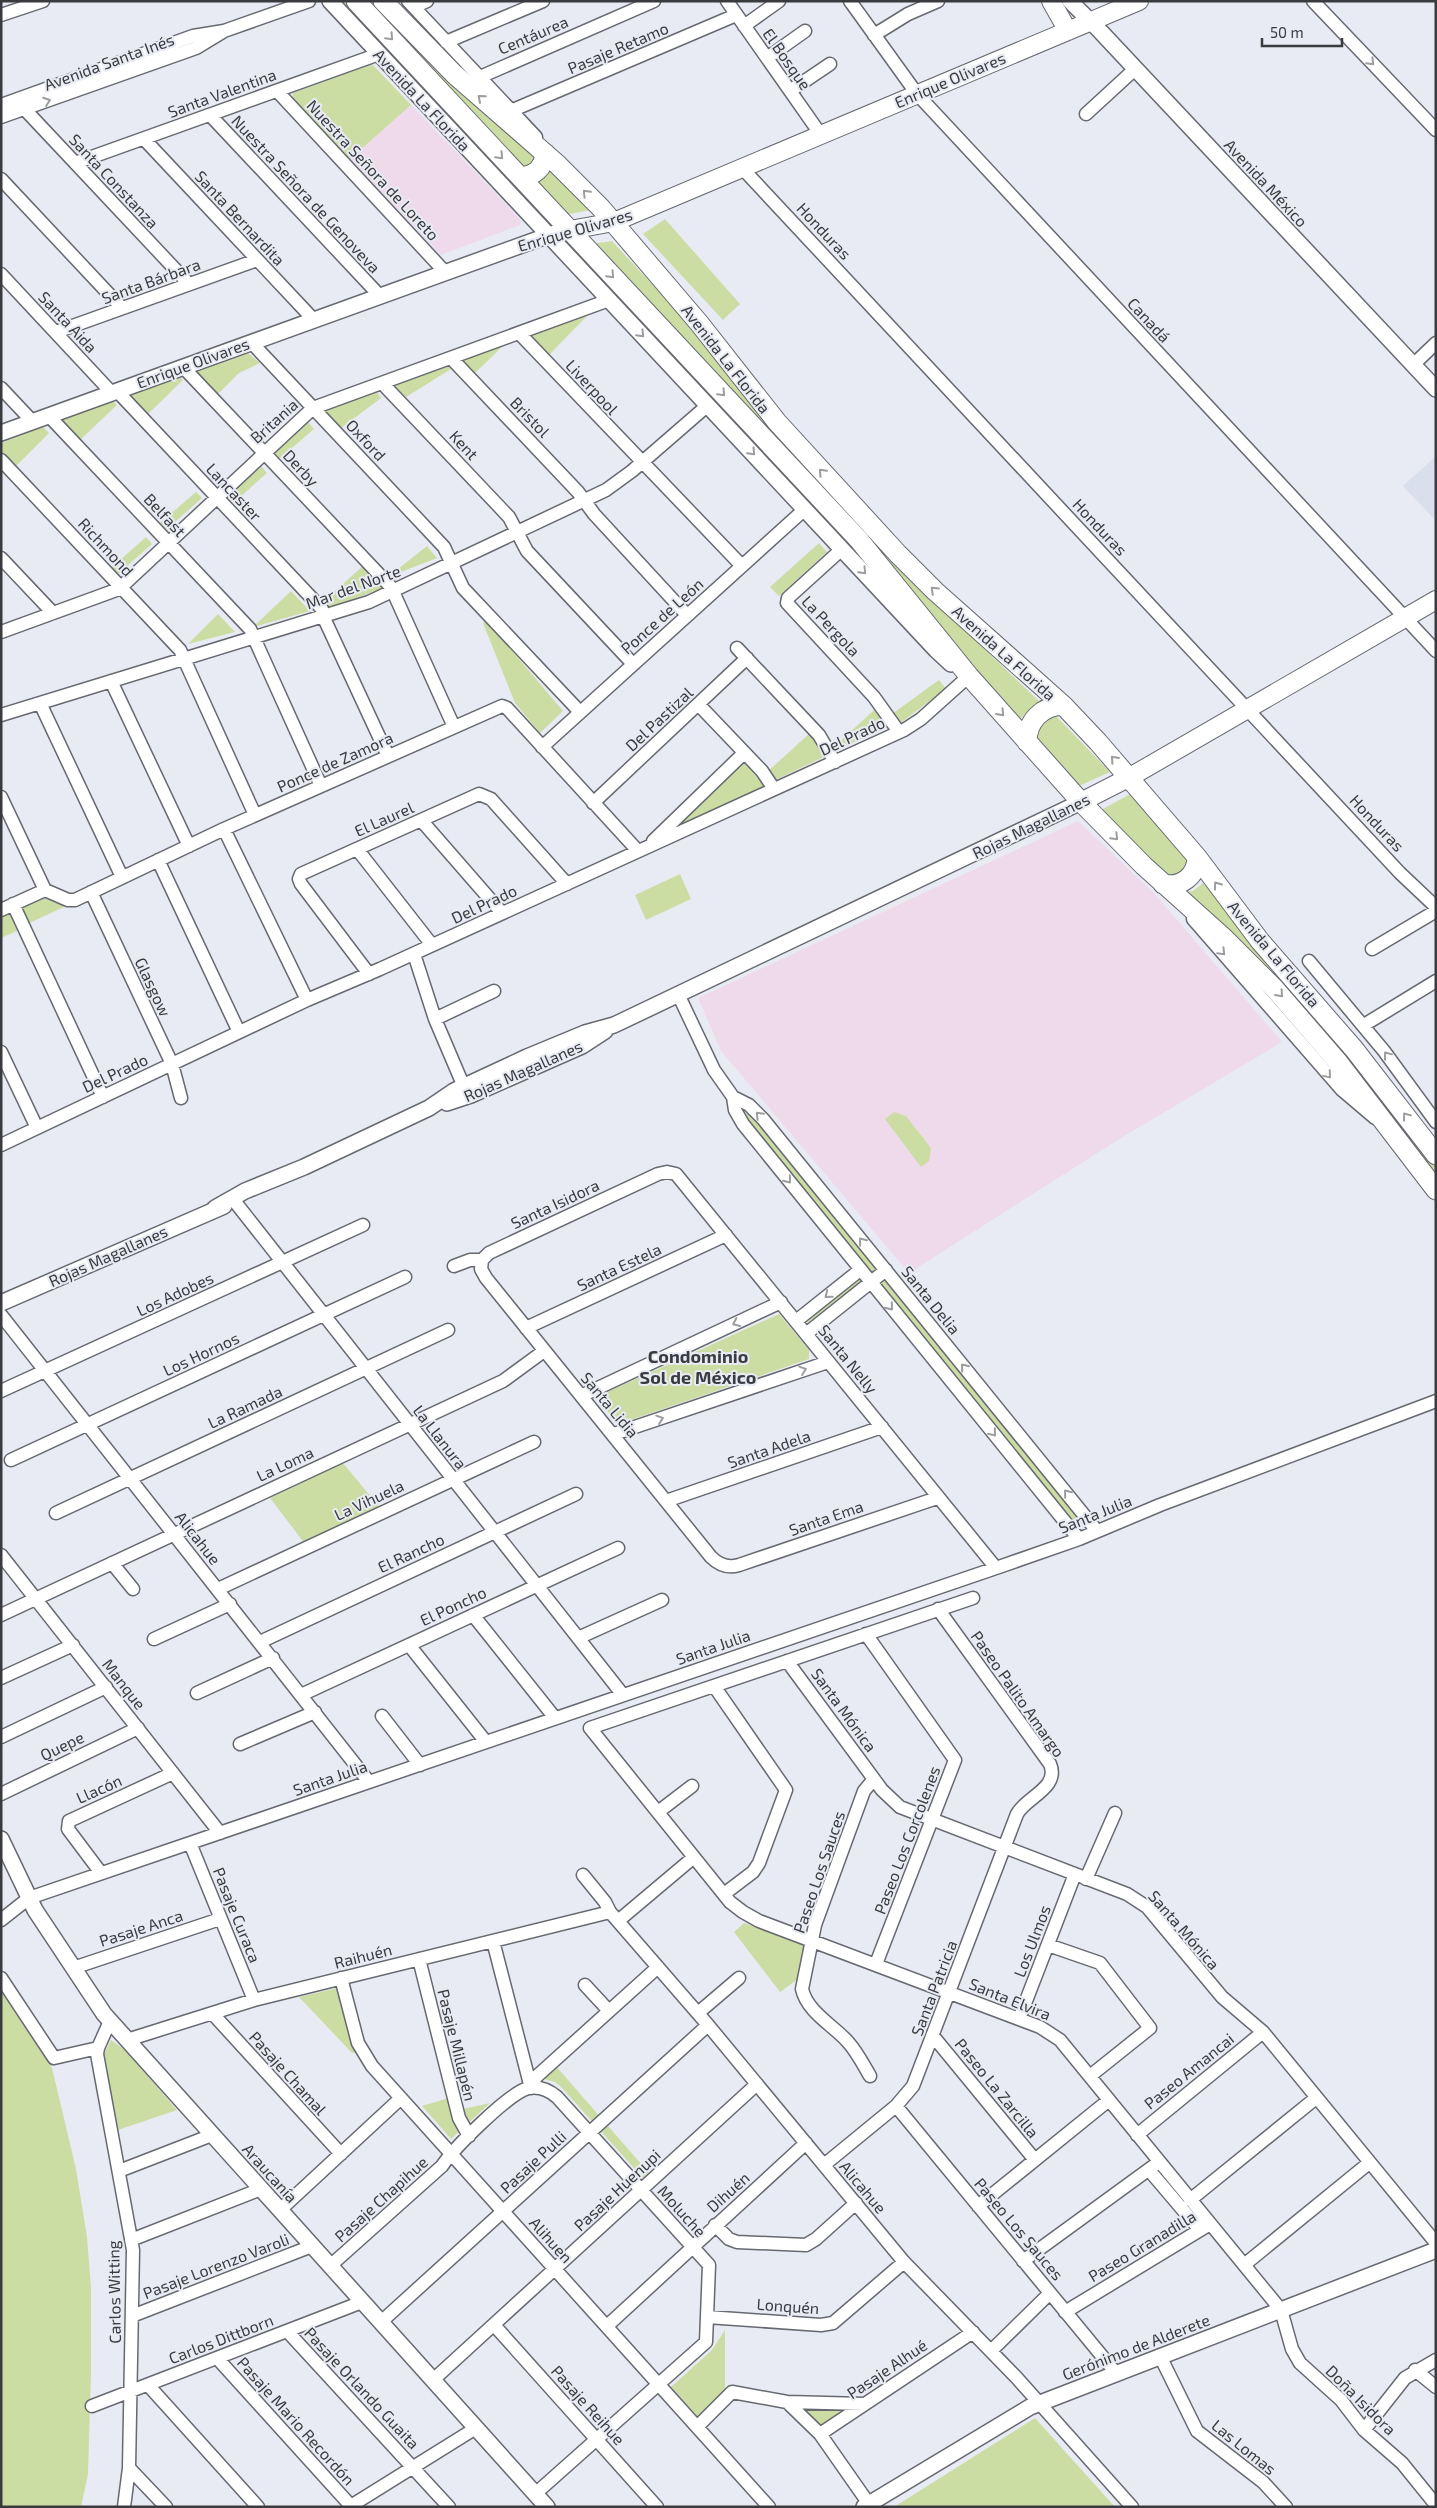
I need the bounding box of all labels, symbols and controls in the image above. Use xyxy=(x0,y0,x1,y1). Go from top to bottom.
street label: Centáurea xyxy=(495,11,571,58)
scale bar xyxy=(1262,15,1342,47)
street label: Pasaje Retamo xyxy=(565,18,671,78)
text: 50 m xyxy=(1270,23,1304,41)
street label: El Bosque xyxy=(759,24,816,93)
street label: Avenida Santa Inés xyxy=(41,29,176,94)
one-way arrow xyxy=(384,31,393,40)
street label: Avenida La Florida xyxy=(370,45,475,155)
street label: Enrique Olivares xyxy=(892,48,1008,111)
one-way arrow xyxy=(1365,56,1374,65)
street label: Santa Valentina xyxy=(165,64,279,121)
street label: Nuestra Señora de Loreto xyxy=(303,95,443,244)
one-way arrow xyxy=(477,95,486,104)
one-way arrow xyxy=(42,97,51,107)
street label: Nuestra Señora de Genoveva xyxy=(228,111,385,277)
street label: Santa Constanza xyxy=(66,129,163,232)
street label: Avenida México xyxy=(1221,135,1312,231)
one-way arrow xyxy=(494,150,503,159)
street label: Santa Bernardita xyxy=(192,166,289,269)
one-way arrow xyxy=(583,189,592,198)
street label: Honduras xyxy=(793,198,855,263)
street label: Enrique Olivares xyxy=(515,204,634,255)
street label: Santa Bárbara xyxy=(99,254,203,307)
one-way arrow xyxy=(605,269,614,278)
street label: Santa Aida xyxy=(35,287,102,356)
street label: Canadá xyxy=(1124,293,1175,346)
street label: Avenida La Florida xyxy=(678,301,775,417)
one-way arrow xyxy=(635,328,644,337)
street label: Enrique Olivares xyxy=(134,333,252,392)
street label: Liverpool xyxy=(562,355,623,418)
one-way arrow xyxy=(716,388,725,397)
street label: Bristol xyxy=(507,393,554,441)
street label: Britania xyxy=(246,394,301,447)
street label: Oxford xyxy=(343,415,390,464)
street label: Kent xyxy=(446,426,483,463)
street label: Derby xyxy=(280,445,323,490)
one-way arrow xyxy=(746,447,755,456)
street label: Lancaster xyxy=(203,459,266,525)
one-way arrow xyxy=(819,469,828,478)
street label: Belfast xyxy=(141,489,190,540)
street label: Honduras xyxy=(1069,494,1131,559)
street label: Richmond xyxy=(75,514,138,580)
street label: Mar del Norte xyxy=(303,561,403,612)
one-way arrow xyxy=(857,566,866,575)
street label: Ponce de León xyxy=(617,574,707,658)
one-way arrow xyxy=(931,587,940,596)
street label: La Pergola xyxy=(798,591,864,660)
street label: Avenida La Florida xyxy=(949,601,1060,704)
street label: Del Pastizal xyxy=(621,682,696,755)
one-way arrow xyxy=(995,707,1004,716)
street label: Del Prado xyxy=(816,712,888,759)
street label: Ponce de Zamora xyxy=(274,727,396,796)
one-way arrow xyxy=(1111,756,1120,765)
street label: Rojas Magallanes xyxy=(969,789,1093,863)
street label: Honduras xyxy=(1346,790,1408,855)
street label: El Laurel xyxy=(351,797,416,840)
one-way arrow xyxy=(1109,831,1118,840)
street label: Del Prado xyxy=(448,880,520,927)
one-way arrow xyxy=(1214,881,1223,891)
street label: Avenida La Florida xyxy=(1224,897,1324,1011)
one-way arrow xyxy=(1216,947,1225,956)
street label: Glasgow xyxy=(132,954,175,1019)
one-way arrow xyxy=(1274,988,1283,997)
street label: Rojas Magallanes xyxy=(460,1036,586,1106)
street label: Del Prado xyxy=(79,1049,151,1096)
one-way arrow xyxy=(1384,1052,1392,1061)
one-way arrow xyxy=(1323,1069,1331,1078)
one-way arrow xyxy=(756,1112,765,1121)
one-way arrow xyxy=(1403,1112,1412,1122)
one-way arrow xyxy=(783,1174,791,1183)
street label: Santa Isidora xyxy=(508,1175,602,1232)
street label: Rojas Magallanes xyxy=(45,1221,171,1291)
one-way arrow xyxy=(859,1237,868,1246)
street label: Santa Estela xyxy=(574,1239,664,1294)
street label: Santa Delia xyxy=(898,1262,965,1338)
street label: Los Adobes xyxy=(133,1267,216,1320)
one-way arrow xyxy=(825,1290,834,1298)
one-way arrow xyxy=(885,1301,893,1310)
one-way arrow xyxy=(733,1317,742,1327)
street label: Santa Nelly xyxy=(815,1320,882,1397)
street label: Los Hornos xyxy=(160,1328,242,1379)
district label: Condominio Sol de México xyxy=(640,1345,756,1388)
one-way arrow xyxy=(962,1364,970,1373)
one-way arrow xyxy=(799,1366,807,1376)
street label: Santa Lidia xyxy=(578,1368,643,1441)
street label: La Ramada xyxy=(205,1381,285,1432)
street label: La Llanura xyxy=(410,1401,471,1472)
one-way arrow xyxy=(655,1414,664,1424)
street label: Santa Adela xyxy=(725,1425,813,1472)
one-way arrow xyxy=(987,1427,995,1436)
street label: La Loma xyxy=(253,1442,316,1485)
street label: La Vihuela xyxy=(331,1475,407,1524)
street label: Santa Julia xyxy=(1055,1490,1134,1537)
one-way arrow xyxy=(1064,1490,1072,1499)
street label: Santa Ema xyxy=(786,1496,865,1539)
street label: Alicahue xyxy=(172,1507,225,1568)
street label: El Rancho xyxy=(375,1529,447,1576)
street label: El Poncho xyxy=(417,1582,489,1629)
street label: Santa Julia xyxy=(673,1625,752,1668)
street label: Paseo Palito Amargo xyxy=(968,1627,1069,1761)
street label: Manque xyxy=(99,1655,150,1713)
street label: Santa Mónica xyxy=(808,1664,881,1755)
street label: Quepe xyxy=(37,1727,87,1765)
street label: Santa Julia xyxy=(290,1756,369,1799)
street label: Paseo Los Corcolenes xyxy=(870,1763,944,1917)
street label: Llacón xyxy=(73,1770,125,1807)
street label: Paseo Los Sauces xyxy=(789,1808,848,1935)
street label: Pasaje Curaca xyxy=(209,1864,265,1966)
street label: Santa Mónica xyxy=(1145,1886,1224,1973)
street label: Los Ulmos xyxy=(1009,1902,1054,1980)
street label: Pasaje Anca xyxy=(97,1905,185,1951)
street label: Santa Patricia xyxy=(907,1937,960,2038)
street label: Raihuén xyxy=(332,1939,394,1972)
street label: Santa Elvira xyxy=(967,1974,1054,2024)
street label: Pasaje Millapén xyxy=(433,1987,481,2103)
street label: Pasaje Chamal xyxy=(245,2027,331,2119)
street label: Paseo Amancai xyxy=(1140,2029,1237,2113)
street label: Paseo La Zarcilla xyxy=(952,2034,1043,2141)
street label: Pasaje Pulli xyxy=(496,2126,570,2198)
street label: Araucanía xyxy=(239,2139,302,2206)
street label: Pasaje Huenupi xyxy=(569,2145,665,2235)
street label: Pasaje Chapihue xyxy=(330,2152,432,2246)
street label: Alicahue xyxy=(836,2157,891,2217)
street label: Dihuén xyxy=(702,2168,753,2216)
street label: Paseo Los Sauces xyxy=(971,2174,1068,2284)
street label: Moluche xyxy=(654,2181,710,2240)
street label: Paseo Granadilla xyxy=(1084,2206,1199,2285)
street label: Alihuen xyxy=(526,2213,577,2266)
street label: Pasaje Lorenzo Varoli xyxy=(140,2229,292,2303)
street label: Carlos Witting xyxy=(103,2240,124,2344)
street label: Lonquén xyxy=(756,2294,820,2317)
street label: Carlos Dittborn xyxy=(166,2310,276,2367)
street label: Gerónimo de Alderete xyxy=(1059,2310,1212,2383)
street label: Pasaje Orlando Guaita xyxy=(300,2323,424,2453)
street label: Pasaje Alhué xyxy=(843,2335,931,2403)
street label: Pasaje Mario Recordón xyxy=(233,2353,359,2489)
street label: Pasaje Reihue xyxy=(547,2361,629,2449)
street label: Doña Isidora xyxy=(1322,2361,1400,2439)
street label: Las Lomas xyxy=(1208,2415,1280,2478)

